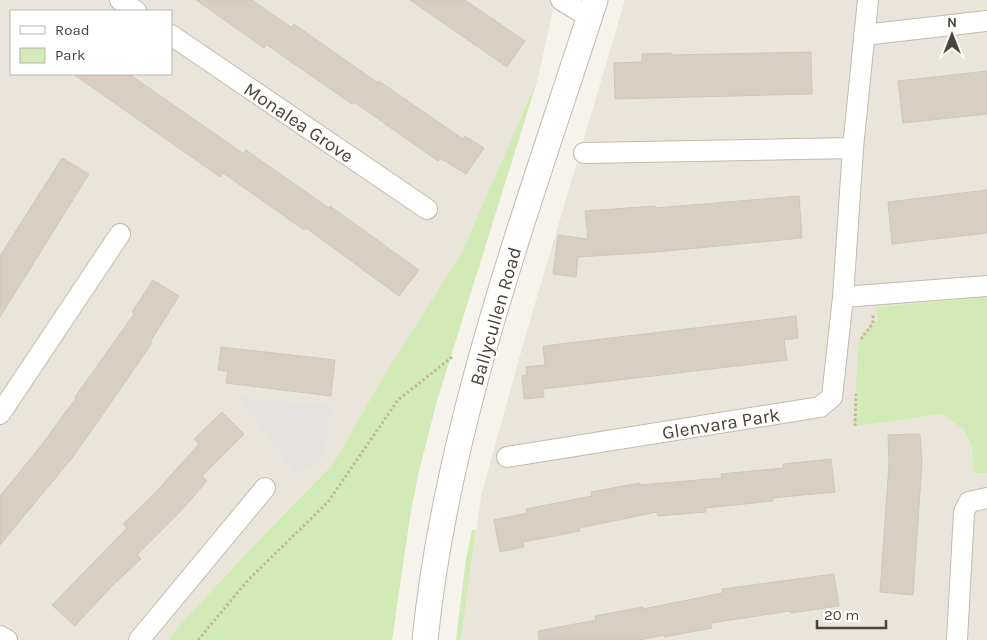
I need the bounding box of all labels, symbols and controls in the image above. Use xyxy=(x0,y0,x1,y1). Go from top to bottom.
legend xyxy=(10,10,172,75)
north arrow xyxy=(927,10,977,60)
text: N xyxy=(947,14,957,31)
text: Road xyxy=(55,21,90,39)
text: Park xyxy=(55,46,85,64)
street label: Monalea Grove xyxy=(240,78,357,168)
street label: Ballycullen Road xyxy=(466,244,526,388)
street label: Glenvara Park xyxy=(661,404,782,444)
scale bar xyxy=(817,598,886,630)
text: 20 m xyxy=(824,606,859,624)

